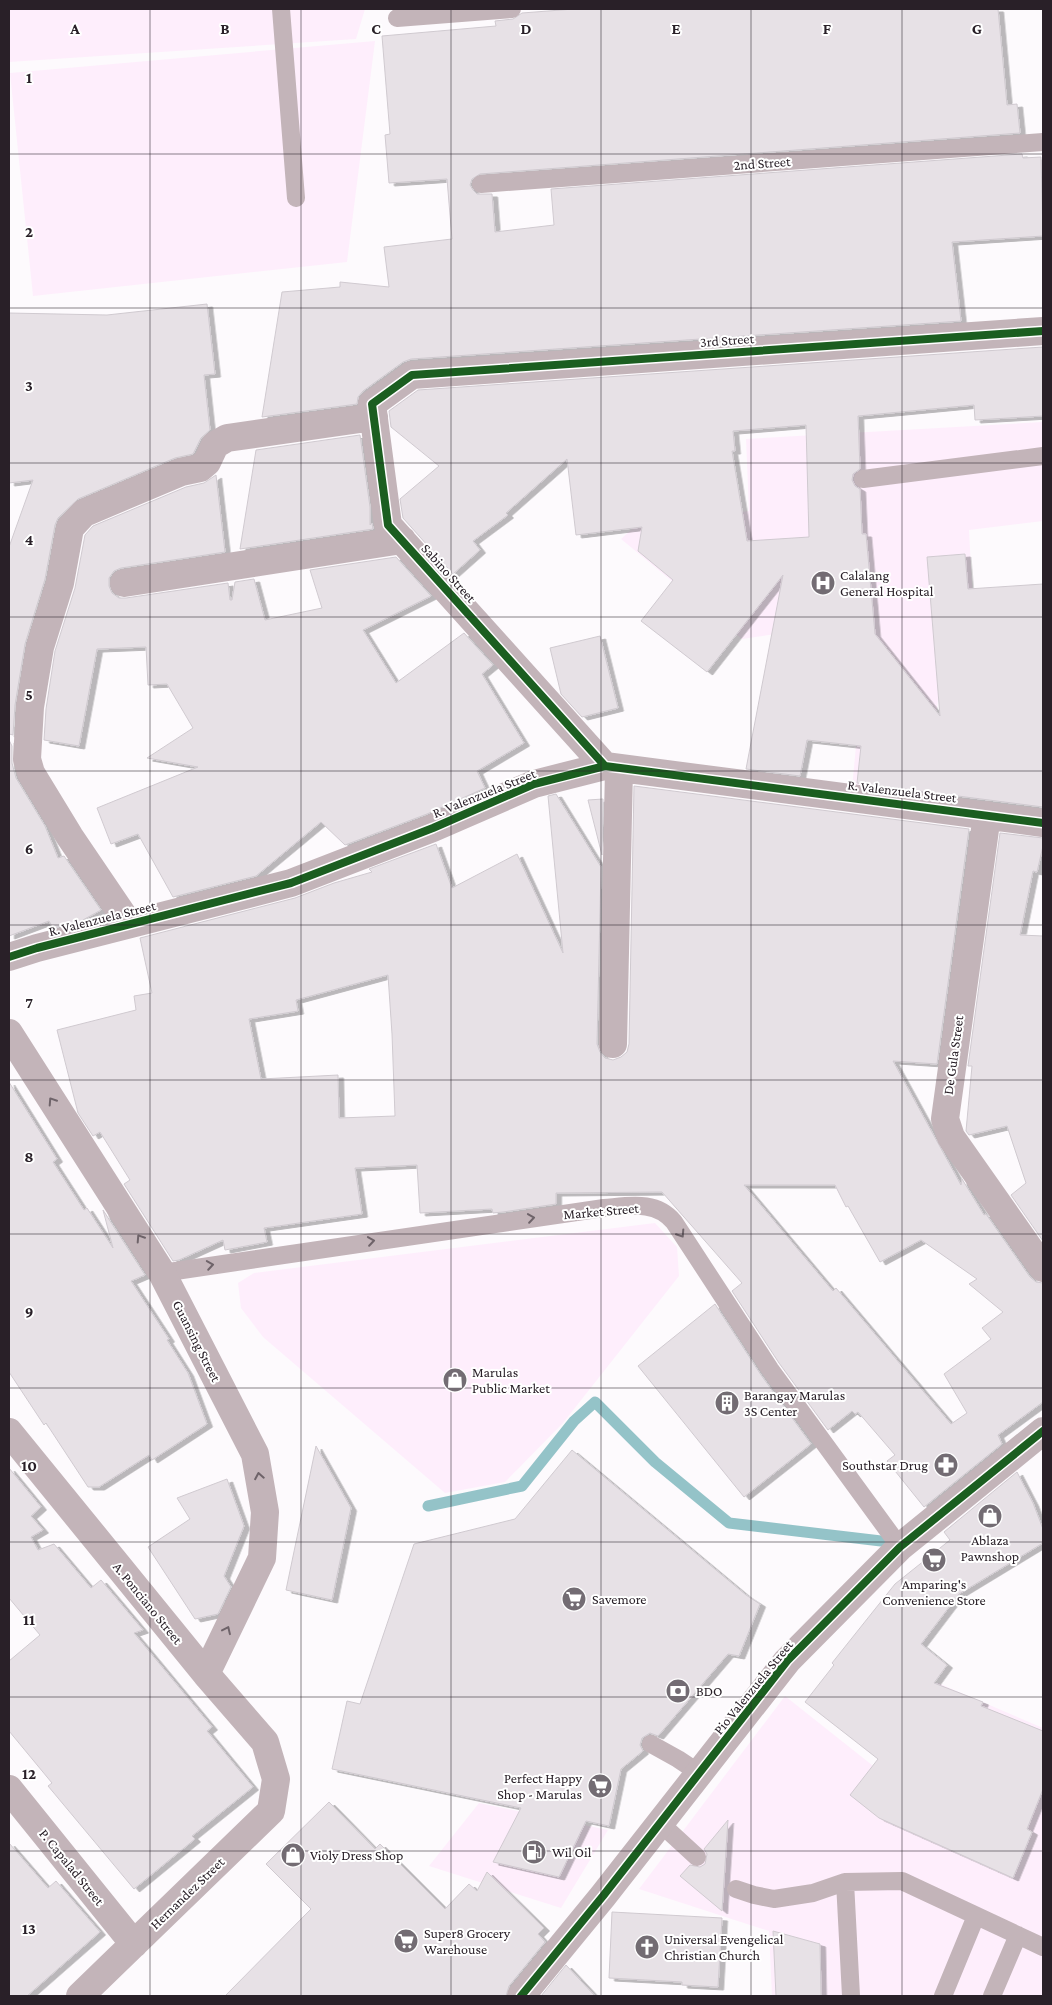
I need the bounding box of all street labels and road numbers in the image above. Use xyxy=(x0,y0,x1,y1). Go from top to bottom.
street label: 2nd Street xyxy=(733,153,791,173)
street label: 3rd Street xyxy=(699,330,755,350)
street label: Sabino Street xyxy=(418,540,480,606)
street label: R. Valenzuela Street xyxy=(430,765,538,821)
street label: R. Valenzuela Street xyxy=(847,776,958,806)
street label: R. Valenzuela Street xyxy=(47,897,158,939)
street label: De Gula Street xyxy=(940,1014,967,1096)
street label: Market Street xyxy=(563,1200,640,1222)
street label: Guansing Street xyxy=(170,1298,225,1385)
street label: A. Ponciano Street xyxy=(110,1559,186,1648)
street label: Pio Valenzuela Street xyxy=(710,1636,796,1737)
street label: P. Capalad Street xyxy=(36,1825,108,1909)
street label: Hernandez Street xyxy=(147,1853,228,1932)

